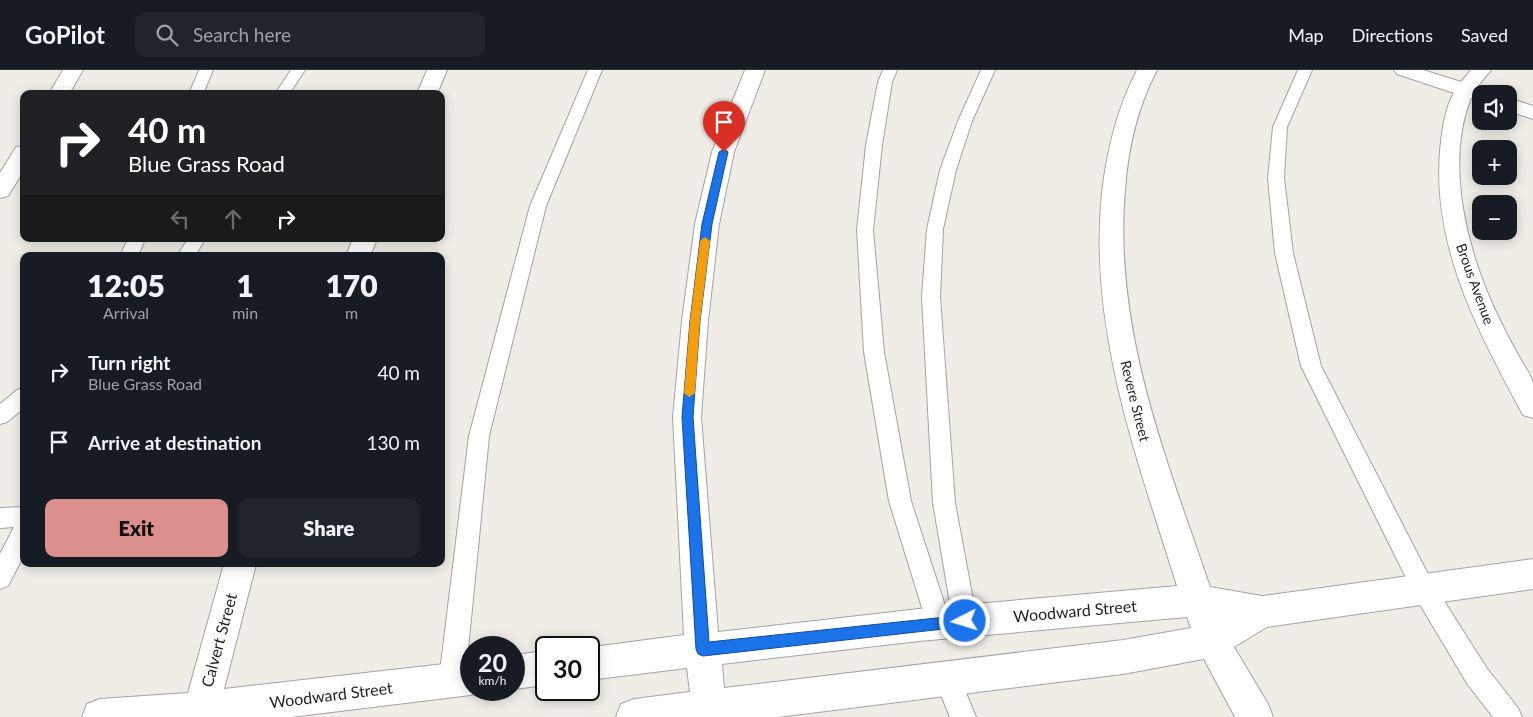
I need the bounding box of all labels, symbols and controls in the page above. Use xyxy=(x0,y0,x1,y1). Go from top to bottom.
search box xyxy=(135,12,485,57)
text: GoPilot xyxy=(25,20,105,49)
icon: search xyxy=(153,21,181,49)
text: Search here xyxy=(193,23,291,46)
text: Map xyxy=(1288,24,1324,46)
text: Directions xyxy=(1352,24,1433,46)
text: Saved xyxy=(1461,24,1508,46)
map controls xyxy=(1472,85,1517,240)
button: sound xyxy=(1472,85,1517,130)
pin xyxy=(703,101,745,152)
text: 40 m xyxy=(128,108,206,150)
icon: arrive xyxy=(710,108,738,136)
icon: right xyxy=(45,110,110,175)
button: + xyxy=(1472,140,1517,185)
text: Blue Grass Road xyxy=(128,150,285,177)
button: − xyxy=(1472,195,1517,240)
icon: left xyxy=(166,205,194,233)
icon: ahead xyxy=(219,205,247,233)
icon: right xyxy=(272,205,300,233)
street label: Brous Avenue xyxy=(1453,241,1498,327)
text: 12:05 xyxy=(87,267,165,303)
text: 1 xyxy=(236,267,254,303)
text: 170 xyxy=(325,267,378,303)
text: Arrival xyxy=(103,303,149,322)
text: min xyxy=(232,303,258,322)
text: m xyxy=(345,303,358,322)
text: Turn right xyxy=(88,351,170,374)
icon: right xyxy=(45,358,73,386)
street label: Revere Street xyxy=(1117,359,1154,443)
text: 40 m xyxy=(377,361,420,384)
text: Blue Grass Road xyxy=(88,374,202,393)
icon: arrive xyxy=(45,428,73,456)
text: Arrive at destination xyxy=(88,431,261,454)
text: 130 m xyxy=(366,431,420,454)
button: Exit xyxy=(45,499,228,557)
button: Share xyxy=(238,499,420,557)
street label: Calvert Street xyxy=(197,590,240,689)
position arrow xyxy=(938,594,990,646)
street label: Woodward Street xyxy=(1012,596,1138,625)
speed limit sign: 30 xyxy=(535,636,600,701)
text: 20 xyxy=(478,647,507,677)
text: km/h xyxy=(478,673,507,688)
street label: Woodward Street xyxy=(268,677,394,711)

